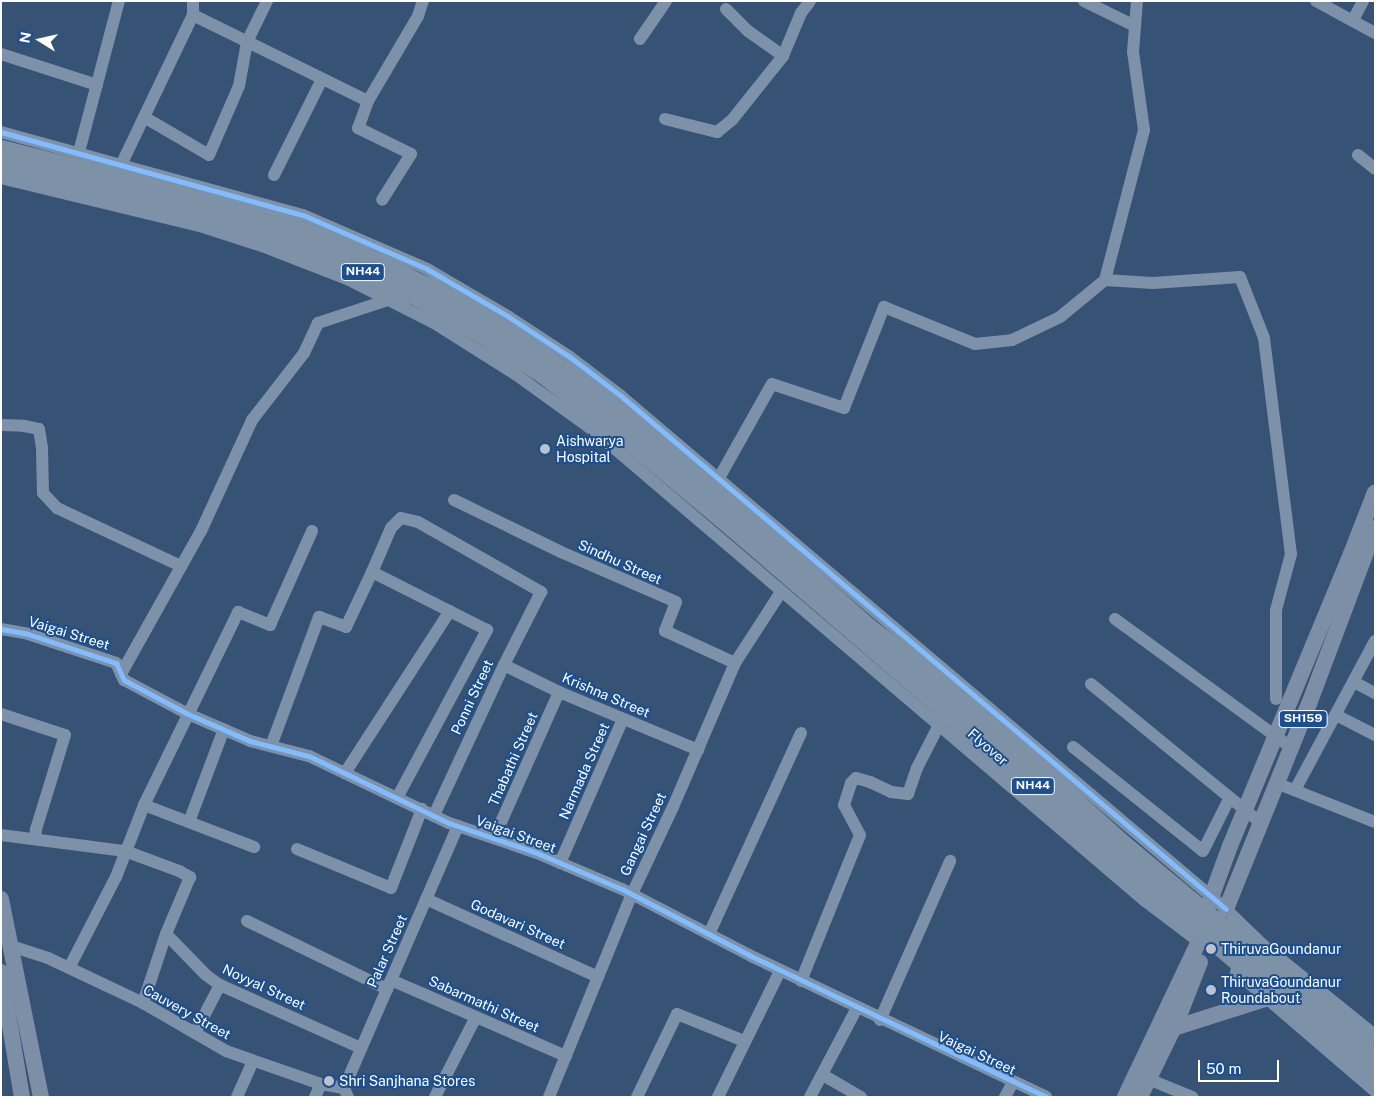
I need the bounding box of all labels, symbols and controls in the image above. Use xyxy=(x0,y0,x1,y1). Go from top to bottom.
north arrow xyxy=(15,15,65,65)
text: N xyxy=(16,31,34,44)
road number: NH44 xyxy=(340,262,386,282)
place label: Aishwarya Hospital xyxy=(556,433,624,466)
marker: Aishwarya Hospital xyxy=(538,442,552,456)
street label: Sindhu Street xyxy=(575,536,665,588)
street label: Vaigai Street xyxy=(26,613,112,653)
street label: Ponni Street xyxy=(447,657,497,737)
street label: Krishna Street xyxy=(560,669,652,721)
street label: Thabathi Street xyxy=(485,709,541,809)
road number: SH159 xyxy=(1278,710,1328,729)
street label: Narmada Street xyxy=(555,720,613,822)
street label: Flyover xyxy=(964,725,1012,769)
road number: NH44 xyxy=(1010,776,1056,796)
street label: Gangai Street xyxy=(616,790,670,878)
street label: Vaigai Street xyxy=(474,812,558,856)
street label: Godavari Street xyxy=(468,896,568,952)
street label: Palar Street xyxy=(363,912,411,990)
place label: ThiruvaGoundanur xyxy=(1221,941,1341,957)
marker: ThiruvaGoundanur xyxy=(1205,943,1217,955)
street label: Noyyal Street xyxy=(220,960,308,1014)
street label: Sabarmathi Street xyxy=(426,972,542,1036)
place label: ThiruvaGoundanur Roundabout xyxy=(1221,974,1341,1006)
street label: Cauvery Street xyxy=(140,981,234,1043)
marker: ThiruvaGoundanur Roundabout xyxy=(1205,984,1217,996)
street label: Vaigai Street xyxy=(935,1028,1019,1078)
scale bar xyxy=(1201,1050,1282,1082)
text: 50 m xyxy=(1206,1060,1241,1077)
place label: Shri Sanjhana Stores xyxy=(339,1073,475,1089)
marker: Shri Sanjhana Stores xyxy=(323,1075,335,1087)

